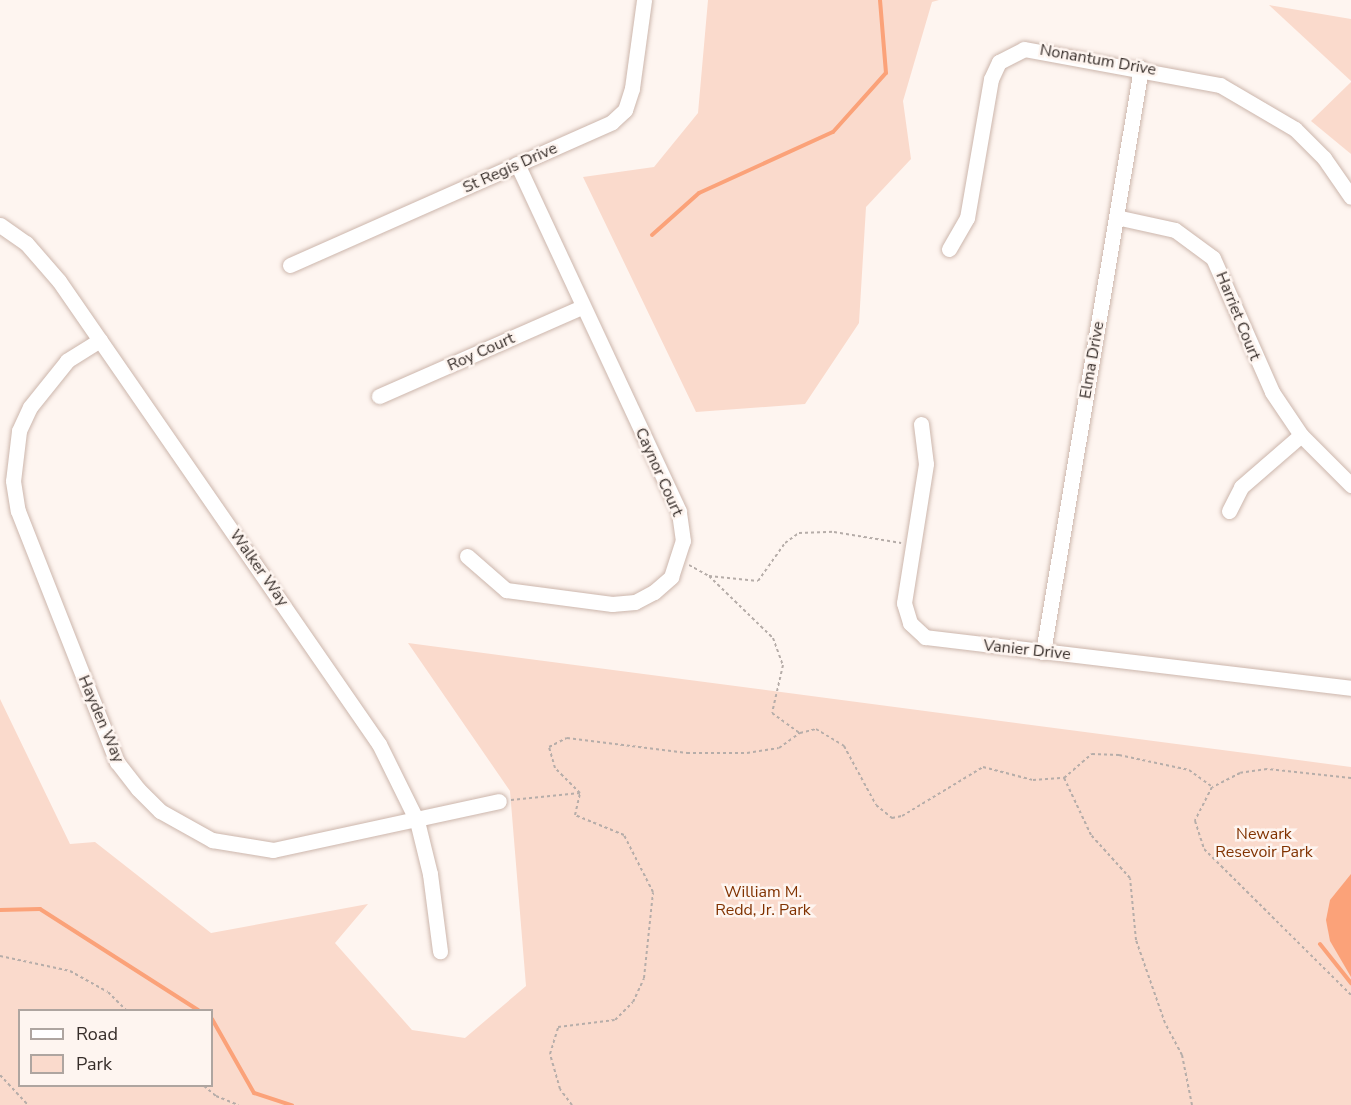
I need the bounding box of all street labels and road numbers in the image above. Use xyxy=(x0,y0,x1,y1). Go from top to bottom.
street label: Nonantum Drive xyxy=(1038,40,1158,80)
street label: St Regis Drive xyxy=(460,139,560,197)
street label: Harriet Court xyxy=(1212,269,1264,363)
street label: Elma Drive xyxy=(1076,320,1108,400)
street label: Roy Court xyxy=(444,329,518,375)
street label: Caynor Court xyxy=(631,425,687,519)
street label: Walker Way xyxy=(226,526,292,610)
street label: Vanier Drive xyxy=(982,636,1072,664)
street label: Hayden Way xyxy=(74,672,128,766)

